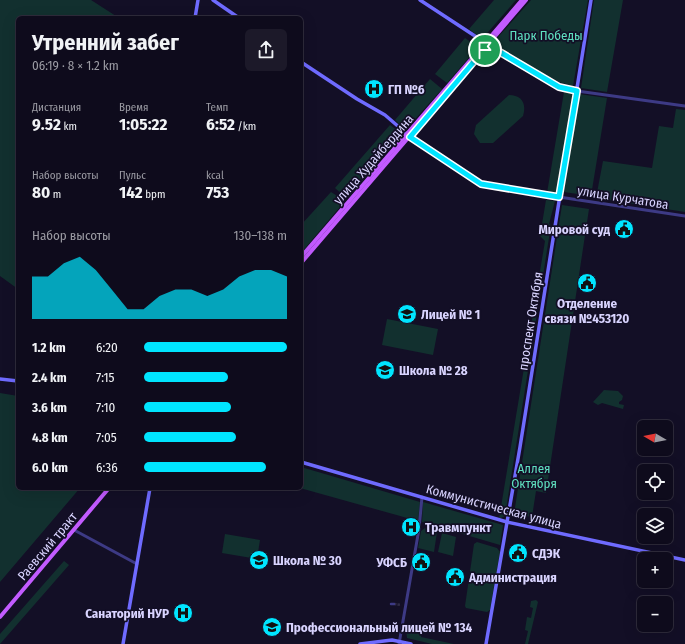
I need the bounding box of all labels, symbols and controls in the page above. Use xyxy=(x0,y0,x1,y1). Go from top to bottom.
park label: Парк Победы xyxy=(509,28,583,43)
text: Утренний забег xyxy=(32,29,179,56)
button: share xyxy=(245,29,287,71)
pin xyxy=(468,33,502,67)
icon: arrive xyxy=(474,39,496,61)
text: 06:19 · 8 × 1.2 km xyxy=(32,58,119,73)
hospital icon: ГП №6 xyxy=(363,78,385,100)
place label: ГП №6 xyxy=(388,82,425,97)
text: Дистанция xyxy=(32,101,81,114)
text: Время xyxy=(119,101,148,114)
text: Темп xyxy=(206,101,228,114)
street label: улица Худайбердина xyxy=(330,111,416,207)
text: 9.52 xyxy=(32,114,61,135)
text: 1:05:22 xyxy=(119,114,167,135)
text: 6:52 xyxy=(206,114,235,135)
text: km xyxy=(61,120,77,133)
text: /km xyxy=(235,120,256,133)
text: Набор высоты xyxy=(32,169,99,182)
text: Пульс xyxy=(119,169,146,182)
text: kcal xyxy=(206,169,224,182)
text: 80 xyxy=(32,182,50,203)
text: 142 xyxy=(119,182,143,203)
text: 753 xyxy=(206,182,229,203)
street label: улица Курчатова xyxy=(576,183,670,212)
text: m xyxy=(50,188,61,201)
text: bpm xyxy=(143,188,165,201)
public building icon: Мировой суд xyxy=(613,218,635,240)
place label: Мировой суд xyxy=(538,222,610,237)
text: Набор высоты xyxy=(32,228,111,243)
text: 130–138 m xyxy=(234,228,287,243)
street label: проспект Октября xyxy=(515,271,546,371)
public building icon: Отделение связи №453120 xyxy=(576,272,598,294)
place label: Отделение связи №453120 xyxy=(545,296,629,326)
school or university icon: Лицей № 1 xyxy=(396,303,418,325)
place label: Лицей № 1 xyxy=(421,307,480,322)
text: 1.2 km xyxy=(32,340,66,355)
text: 6:20 xyxy=(96,340,118,355)
school or university icon: Школа № 28 xyxy=(374,359,396,381)
place label: Школа № 28 xyxy=(399,363,468,378)
text: 2.4 km xyxy=(32,370,67,385)
text: 7:15 xyxy=(96,370,115,385)
text: 3.6 km xyxy=(32,400,67,415)
text: 7:10 xyxy=(96,400,115,415)
north arrow xyxy=(637,420,673,456)
map controls xyxy=(637,420,673,632)
text: 4.8 km xyxy=(32,430,68,445)
text: 7:05 xyxy=(96,430,117,445)
text: 6.0 km xyxy=(32,460,68,475)
text: 6:36 xyxy=(96,460,118,475)
park label: Аллея Октября xyxy=(511,461,557,491)
button: locate xyxy=(637,464,673,500)
street label: Коммунистическая улица xyxy=(424,481,563,532)
button: layers xyxy=(637,508,673,544)
street label: Раевский тракт xyxy=(15,509,81,583)
hospital icon: Травмпункт xyxy=(400,516,422,538)
place label: Травмпункт xyxy=(425,520,492,535)
public building icon: СДЭК xyxy=(507,542,529,564)
place label: СДЭК xyxy=(532,546,561,561)
school or university icon: Школа № 30 xyxy=(248,549,270,571)
public building icon: УФСБ xyxy=(410,551,432,573)
button: + xyxy=(637,552,673,588)
place label: Школа № 30 xyxy=(273,553,342,568)
place label: УФСБ xyxy=(375,555,407,570)
public building icon: Администрация xyxy=(444,566,466,588)
place label: Администрация xyxy=(468,570,557,585)
button: − xyxy=(637,596,673,632)
hospital icon: Санаторий НУР xyxy=(172,602,194,624)
place label: Санаторий НУР xyxy=(85,606,169,621)
school or university icon: Профессиональный лицей № 134 xyxy=(261,616,283,638)
place label: Профессиональный лицей № 134 xyxy=(286,620,473,635)

